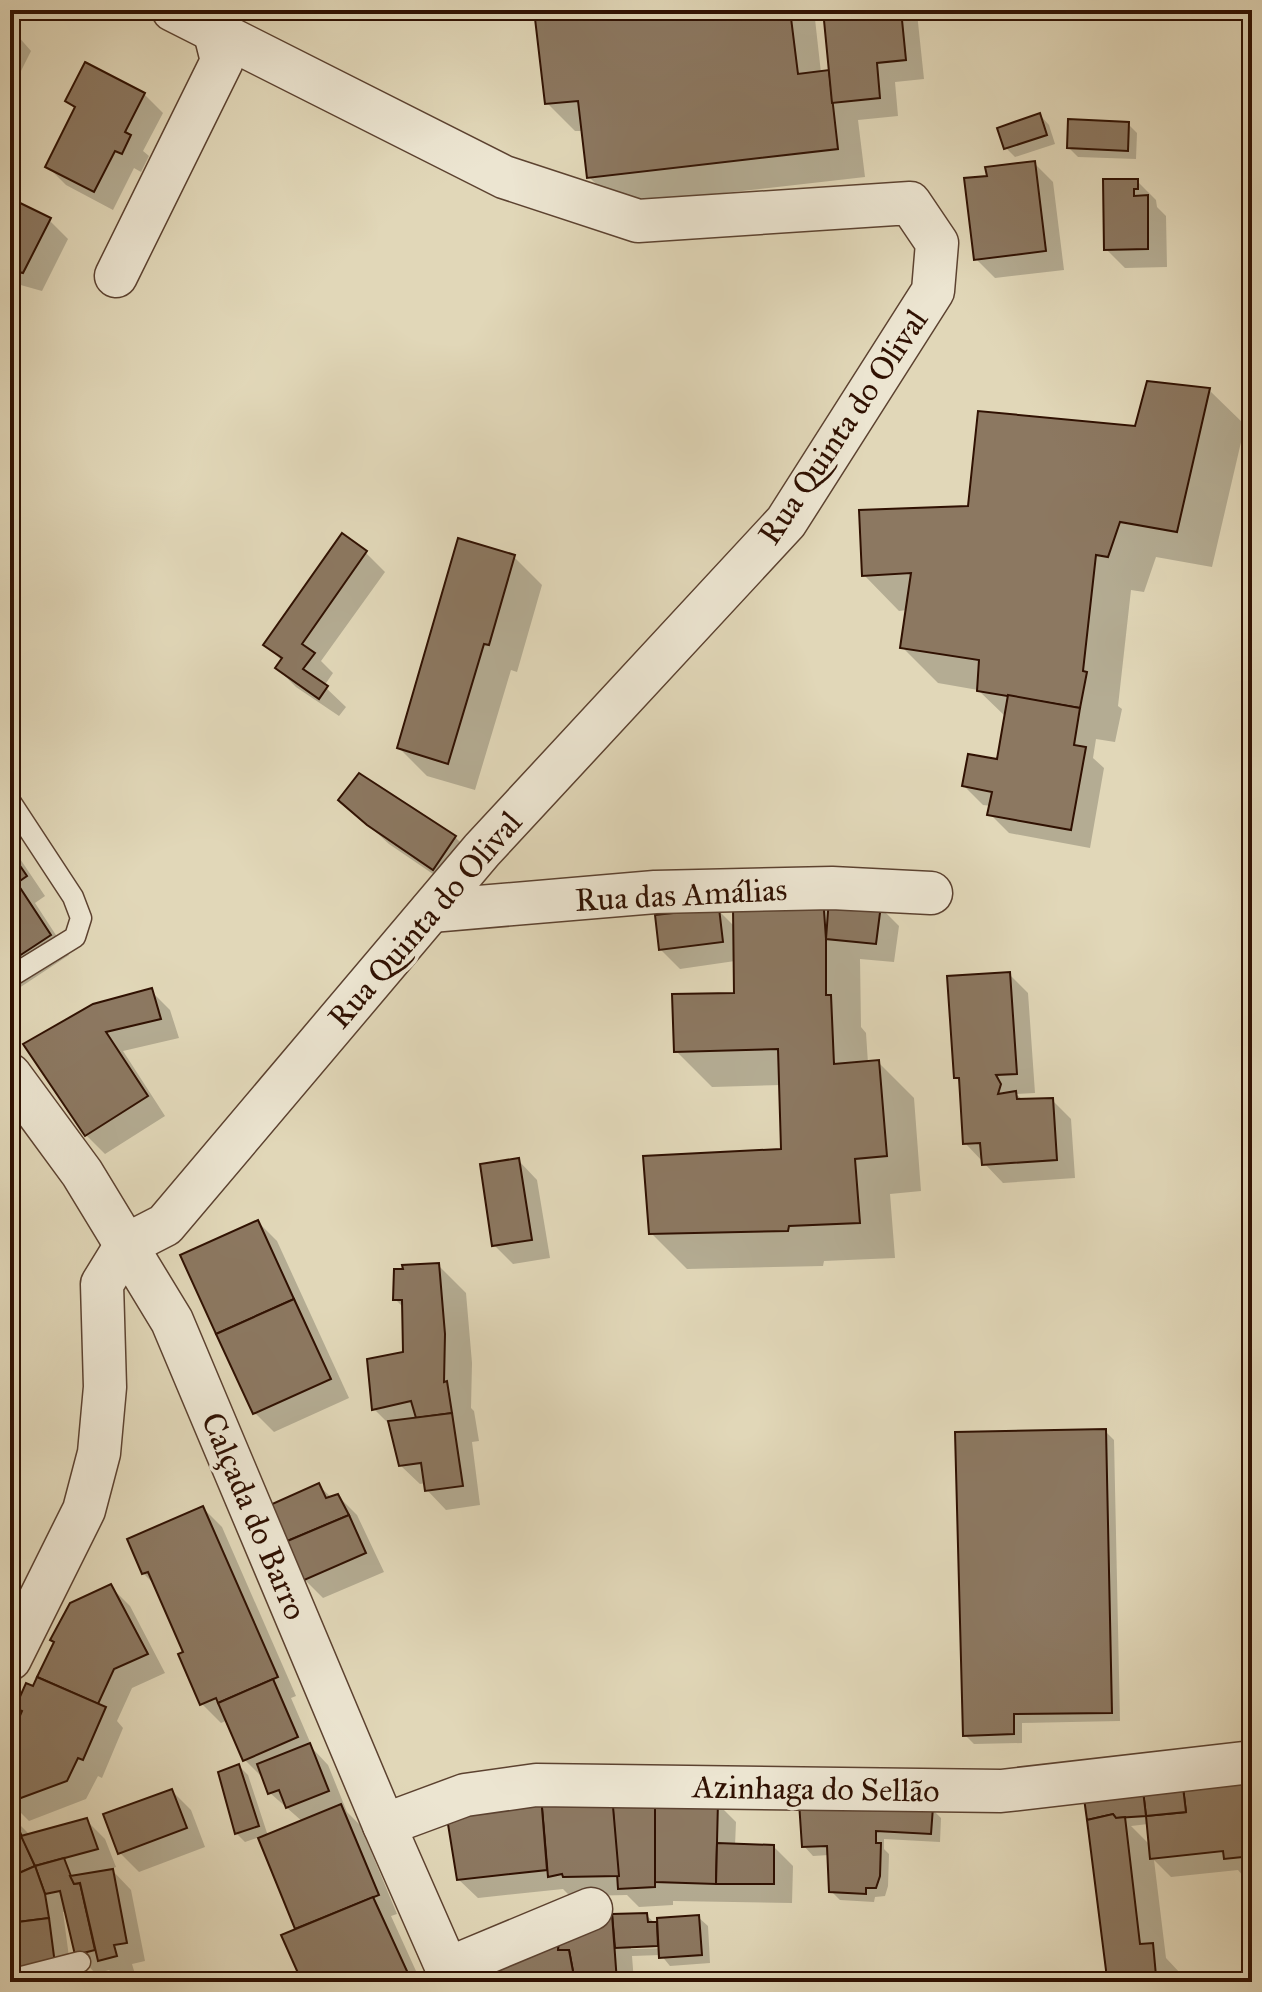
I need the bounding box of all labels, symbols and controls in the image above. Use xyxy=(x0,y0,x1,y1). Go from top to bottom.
street label: Rua Quinta do Olival xyxy=(750,302,936,552)
street label: Rua Quinta do Olival xyxy=(320,803,530,1037)
street label: Rua das Amálias xyxy=(574,870,788,920)
street label: Calçada do Barro xyxy=(193,1406,315,1626)
street label: Azinhaga do Sellão xyxy=(690,1767,940,1811)

